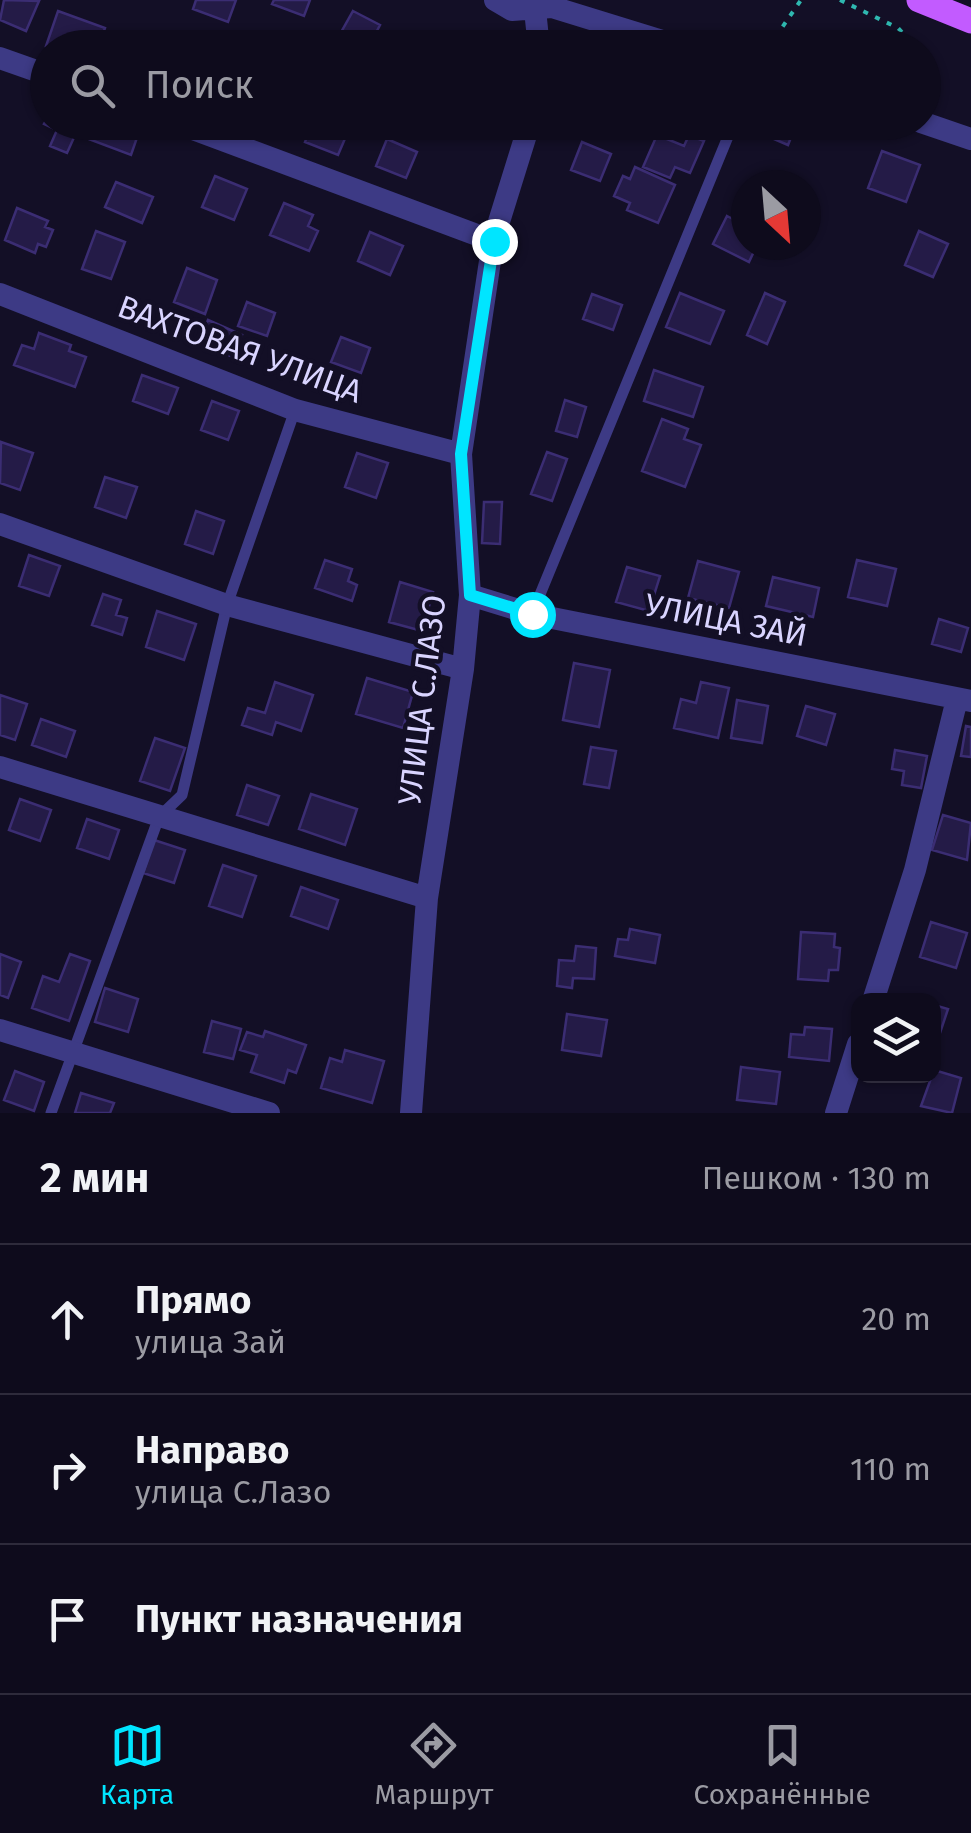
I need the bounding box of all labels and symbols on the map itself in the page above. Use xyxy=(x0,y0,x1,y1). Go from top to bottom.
north arrow xyxy=(731,170,821,260)
route end xyxy=(472,219,518,265)
street label: ВАХТОВАЯ УЛИЦА xyxy=(113,287,368,411)
street label: УЛИЦА ЗАЙ xyxy=(642,586,810,654)
route start xyxy=(510,592,556,638)
street label: УЛИЦА С.ЛАЗО xyxy=(390,593,454,807)

